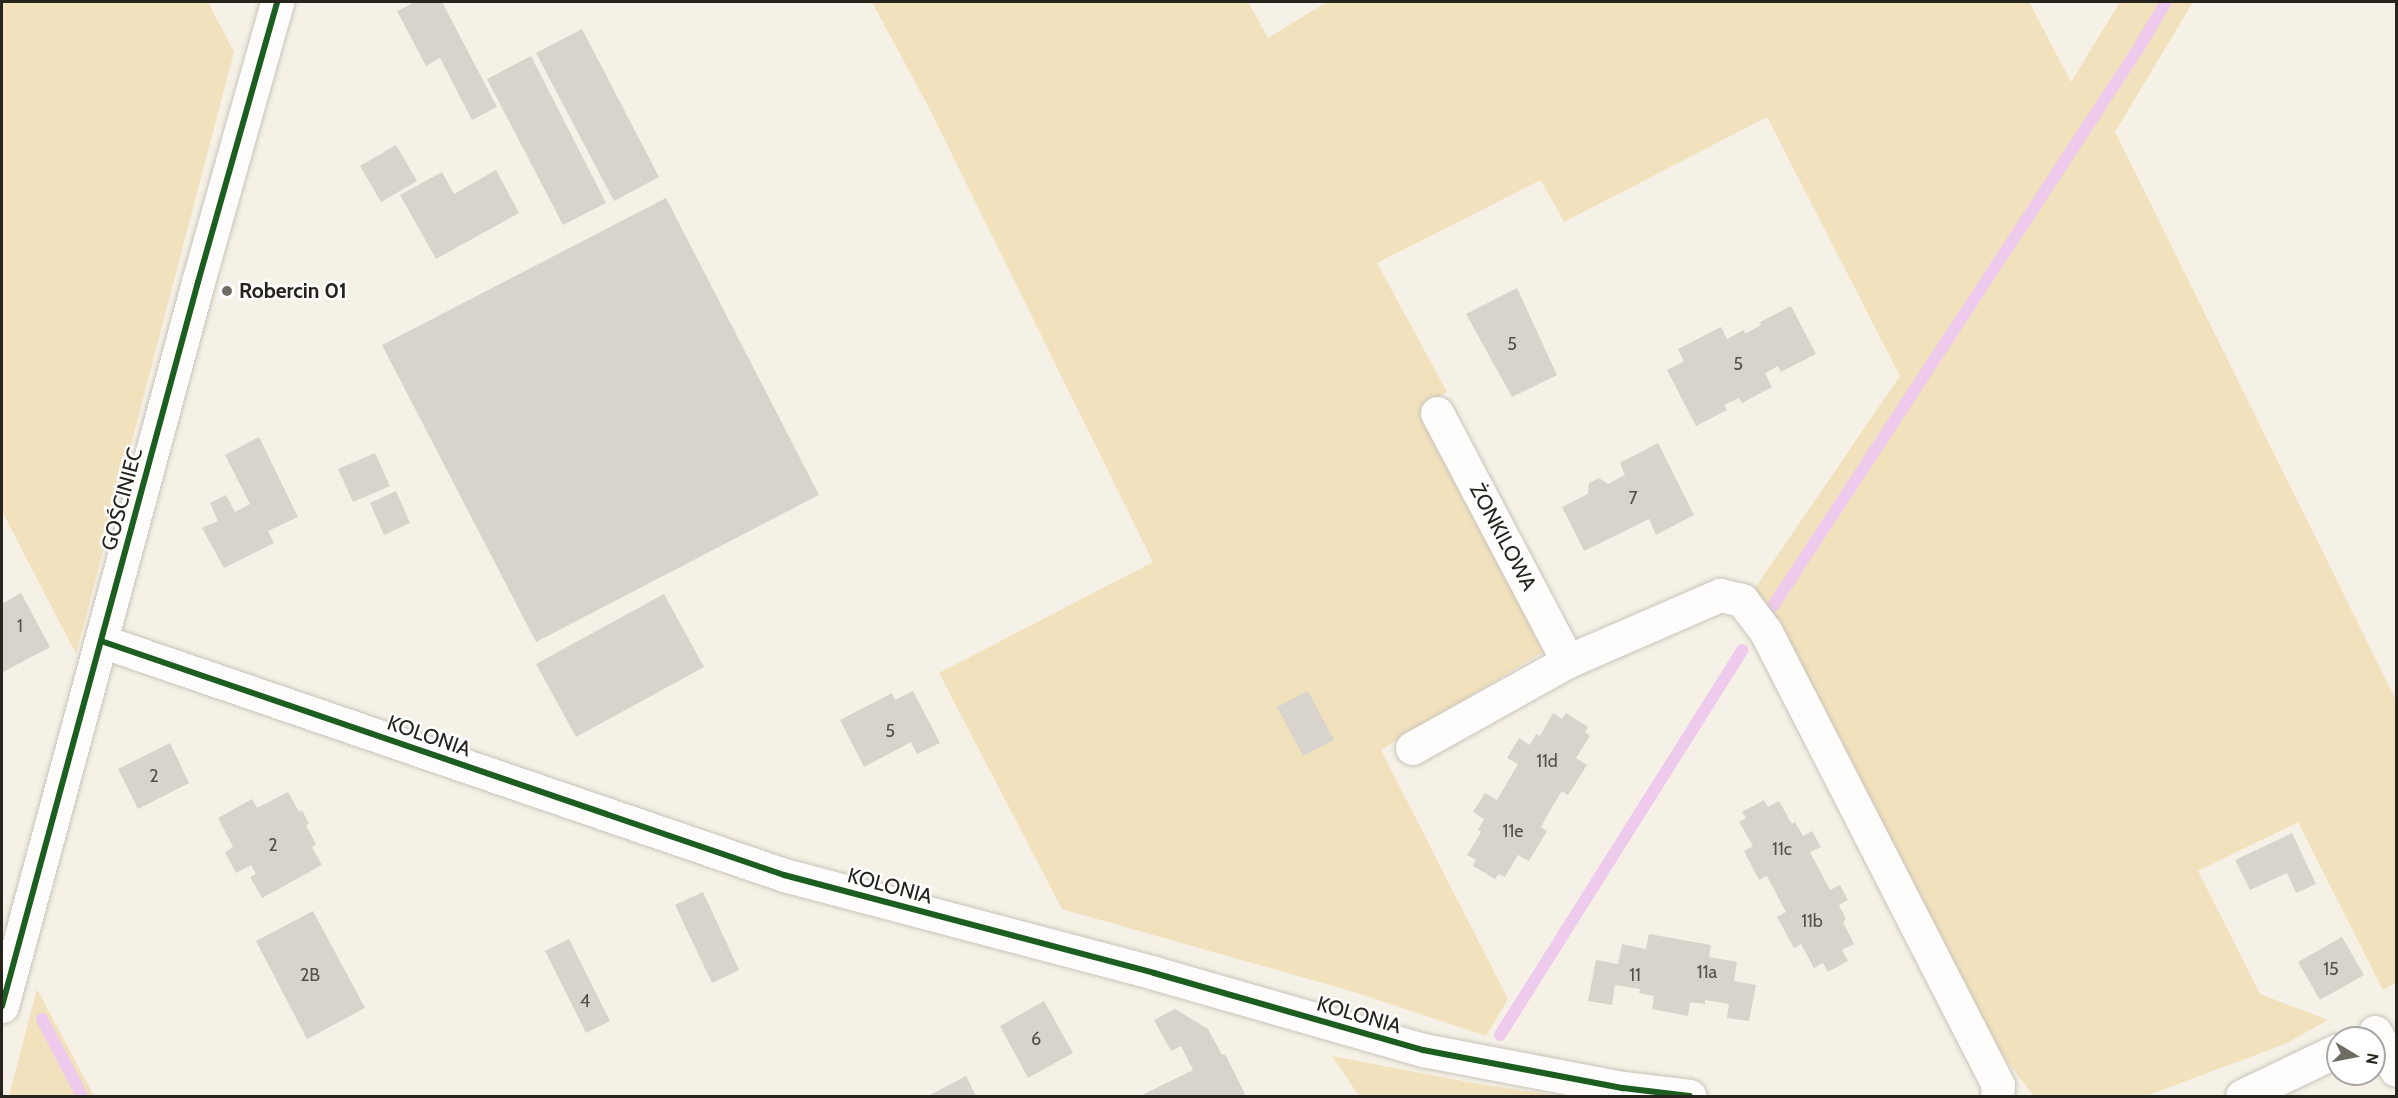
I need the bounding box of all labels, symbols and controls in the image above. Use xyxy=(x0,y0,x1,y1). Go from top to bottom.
place label: Robercin 01 xyxy=(239,278,347,304)
marker: Robercin 01 xyxy=(220,284,234,298)
house number: 5 xyxy=(1507,333,1517,355)
house number: 5 xyxy=(1733,353,1743,375)
street label: GOŚCINIEC xyxy=(96,445,148,553)
street label: ŻONKILOWA xyxy=(1464,479,1542,595)
house number: 7 xyxy=(1628,487,1638,509)
house number: 1 xyxy=(17,615,23,637)
street label: KOLONIA xyxy=(384,710,474,762)
house number: 5 xyxy=(885,720,895,742)
house number: 11d xyxy=(1536,750,1558,772)
house number: 2 xyxy=(149,765,159,787)
house number: 11e xyxy=(1503,820,1523,842)
house number: 2 xyxy=(268,834,278,856)
house number: 11c xyxy=(1772,838,1792,860)
street label: KOLONIA xyxy=(845,863,935,909)
house number: 11b xyxy=(1801,910,1823,932)
house number: 15 xyxy=(2323,958,2339,980)
house number: 11a xyxy=(1697,961,1717,983)
house number: 2B xyxy=(300,964,320,986)
house number: 11 xyxy=(1629,964,1641,986)
house number: 4 xyxy=(580,990,590,1012)
street label: KOLONIA xyxy=(1314,991,1404,1039)
north arrow xyxy=(2326,1026,2386,1086)
house number: 6 xyxy=(1031,1028,1041,1050)
text: N xyxy=(2362,1052,2383,1066)

